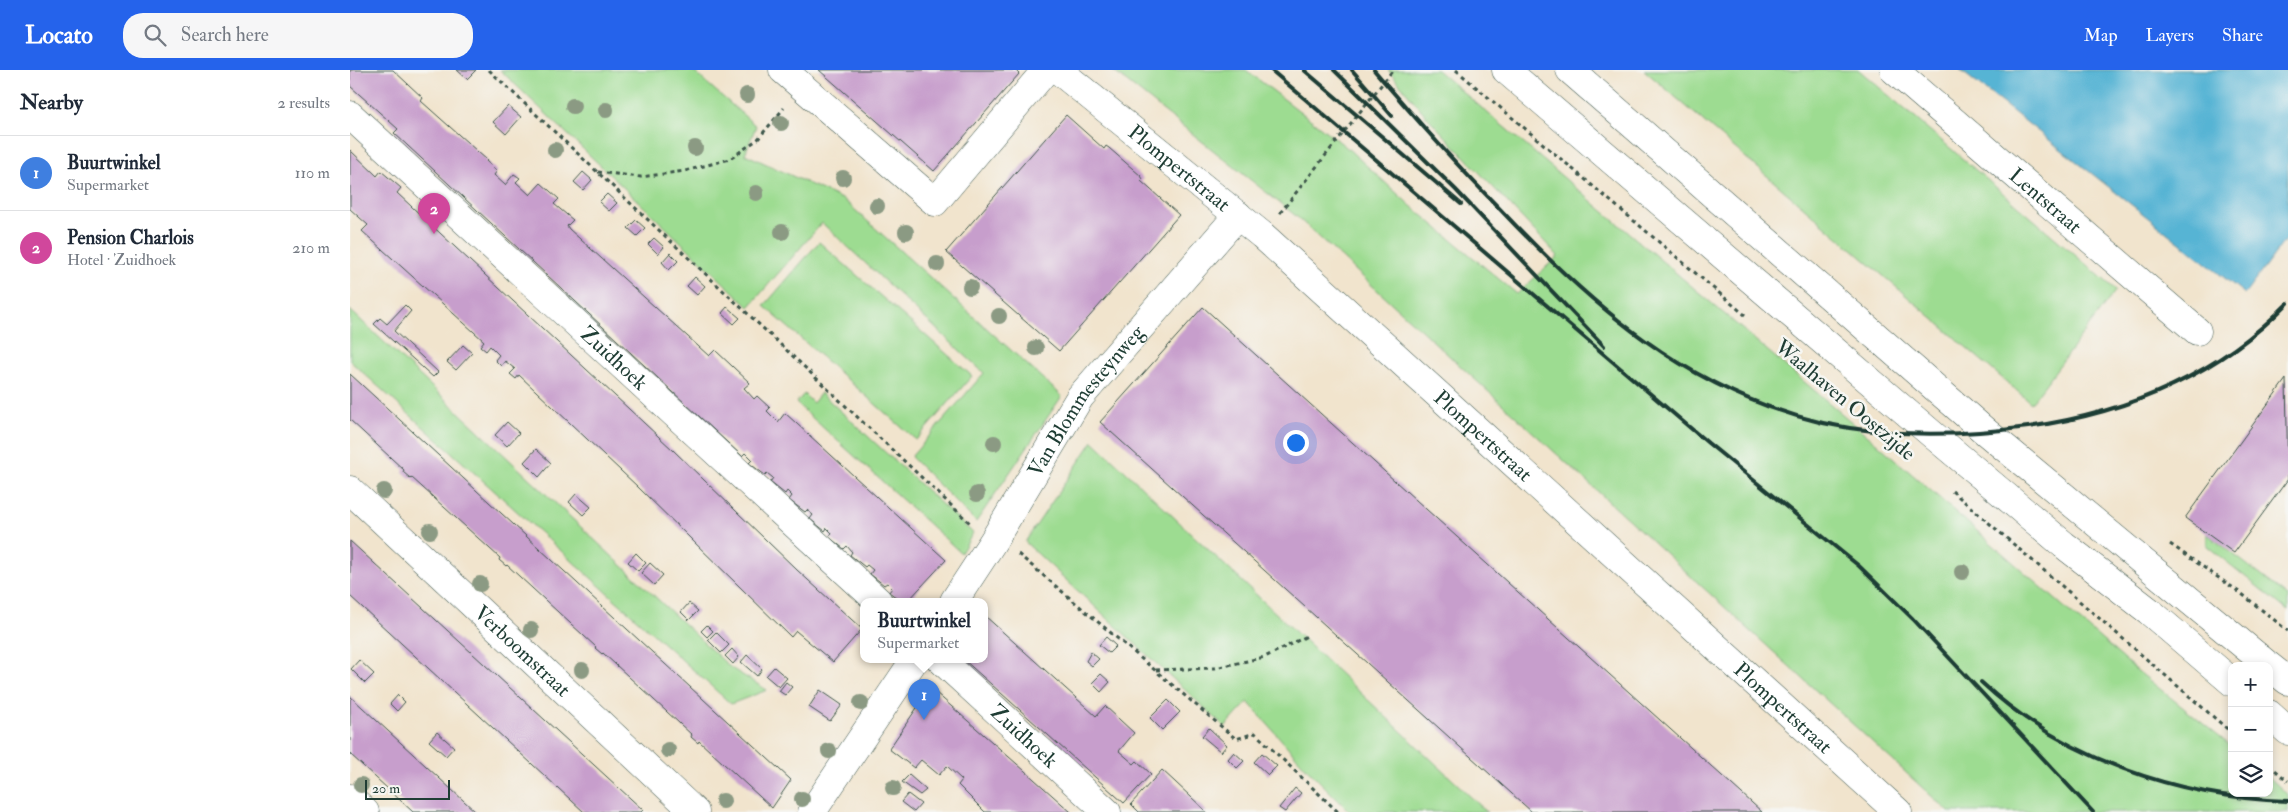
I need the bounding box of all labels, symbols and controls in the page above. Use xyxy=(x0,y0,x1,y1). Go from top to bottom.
search box xyxy=(123,13,473,58)
text: Locato xyxy=(25,20,93,51)
icon: search xyxy=(141,21,169,49)
text: Search here xyxy=(181,23,269,47)
text: Map xyxy=(2084,24,2118,47)
text: Layers xyxy=(2146,24,2194,47)
text: Share xyxy=(2222,24,2263,47)
text: Nearby xyxy=(20,89,83,116)
text: 2 results xyxy=(277,93,330,113)
street label: Plompertstraat xyxy=(1123,119,1236,218)
text: Buurtwinkel xyxy=(67,151,161,175)
street label: Lentstraat xyxy=(2004,162,2088,239)
text: 1 xyxy=(33,163,39,183)
text: 110 m xyxy=(295,163,330,183)
text: Supermarket xyxy=(67,175,149,195)
pin: 2 xyxy=(418,193,450,234)
text: Pension Charlois xyxy=(67,226,194,250)
text: 2 xyxy=(32,238,40,258)
text: 210 m xyxy=(292,238,330,258)
text: Hotel · Zuidhoek xyxy=(67,250,176,270)
street label: Van Blommesteynweg xyxy=(1022,319,1150,482)
street label: Zuidhoek xyxy=(575,320,654,396)
street label: Waalhaven Oostzijde xyxy=(1768,333,1921,467)
street label: Plompertstraat xyxy=(1428,384,1538,487)
your location xyxy=(1283,430,1309,456)
popup xyxy=(860,598,988,663)
street label: Verboomstraat xyxy=(469,599,577,703)
text: Buurtwinkel xyxy=(877,609,971,633)
text: Supermarket xyxy=(877,633,959,653)
street label: Plompertstraat xyxy=(1728,656,1838,760)
map controls xyxy=(2228,662,2273,797)
button: + xyxy=(2228,662,2273,707)
pin: 1 xyxy=(908,679,940,720)
street label: Zuidhoek xyxy=(985,698,1064,774)
button: − xyxy=(2228,707,2273,752)
button: layers xyxy=(2228,752,2273,797)
scale bar xyxy=(365,777,450,800)
text: 20 m xyxy=(372,780,400,797)

